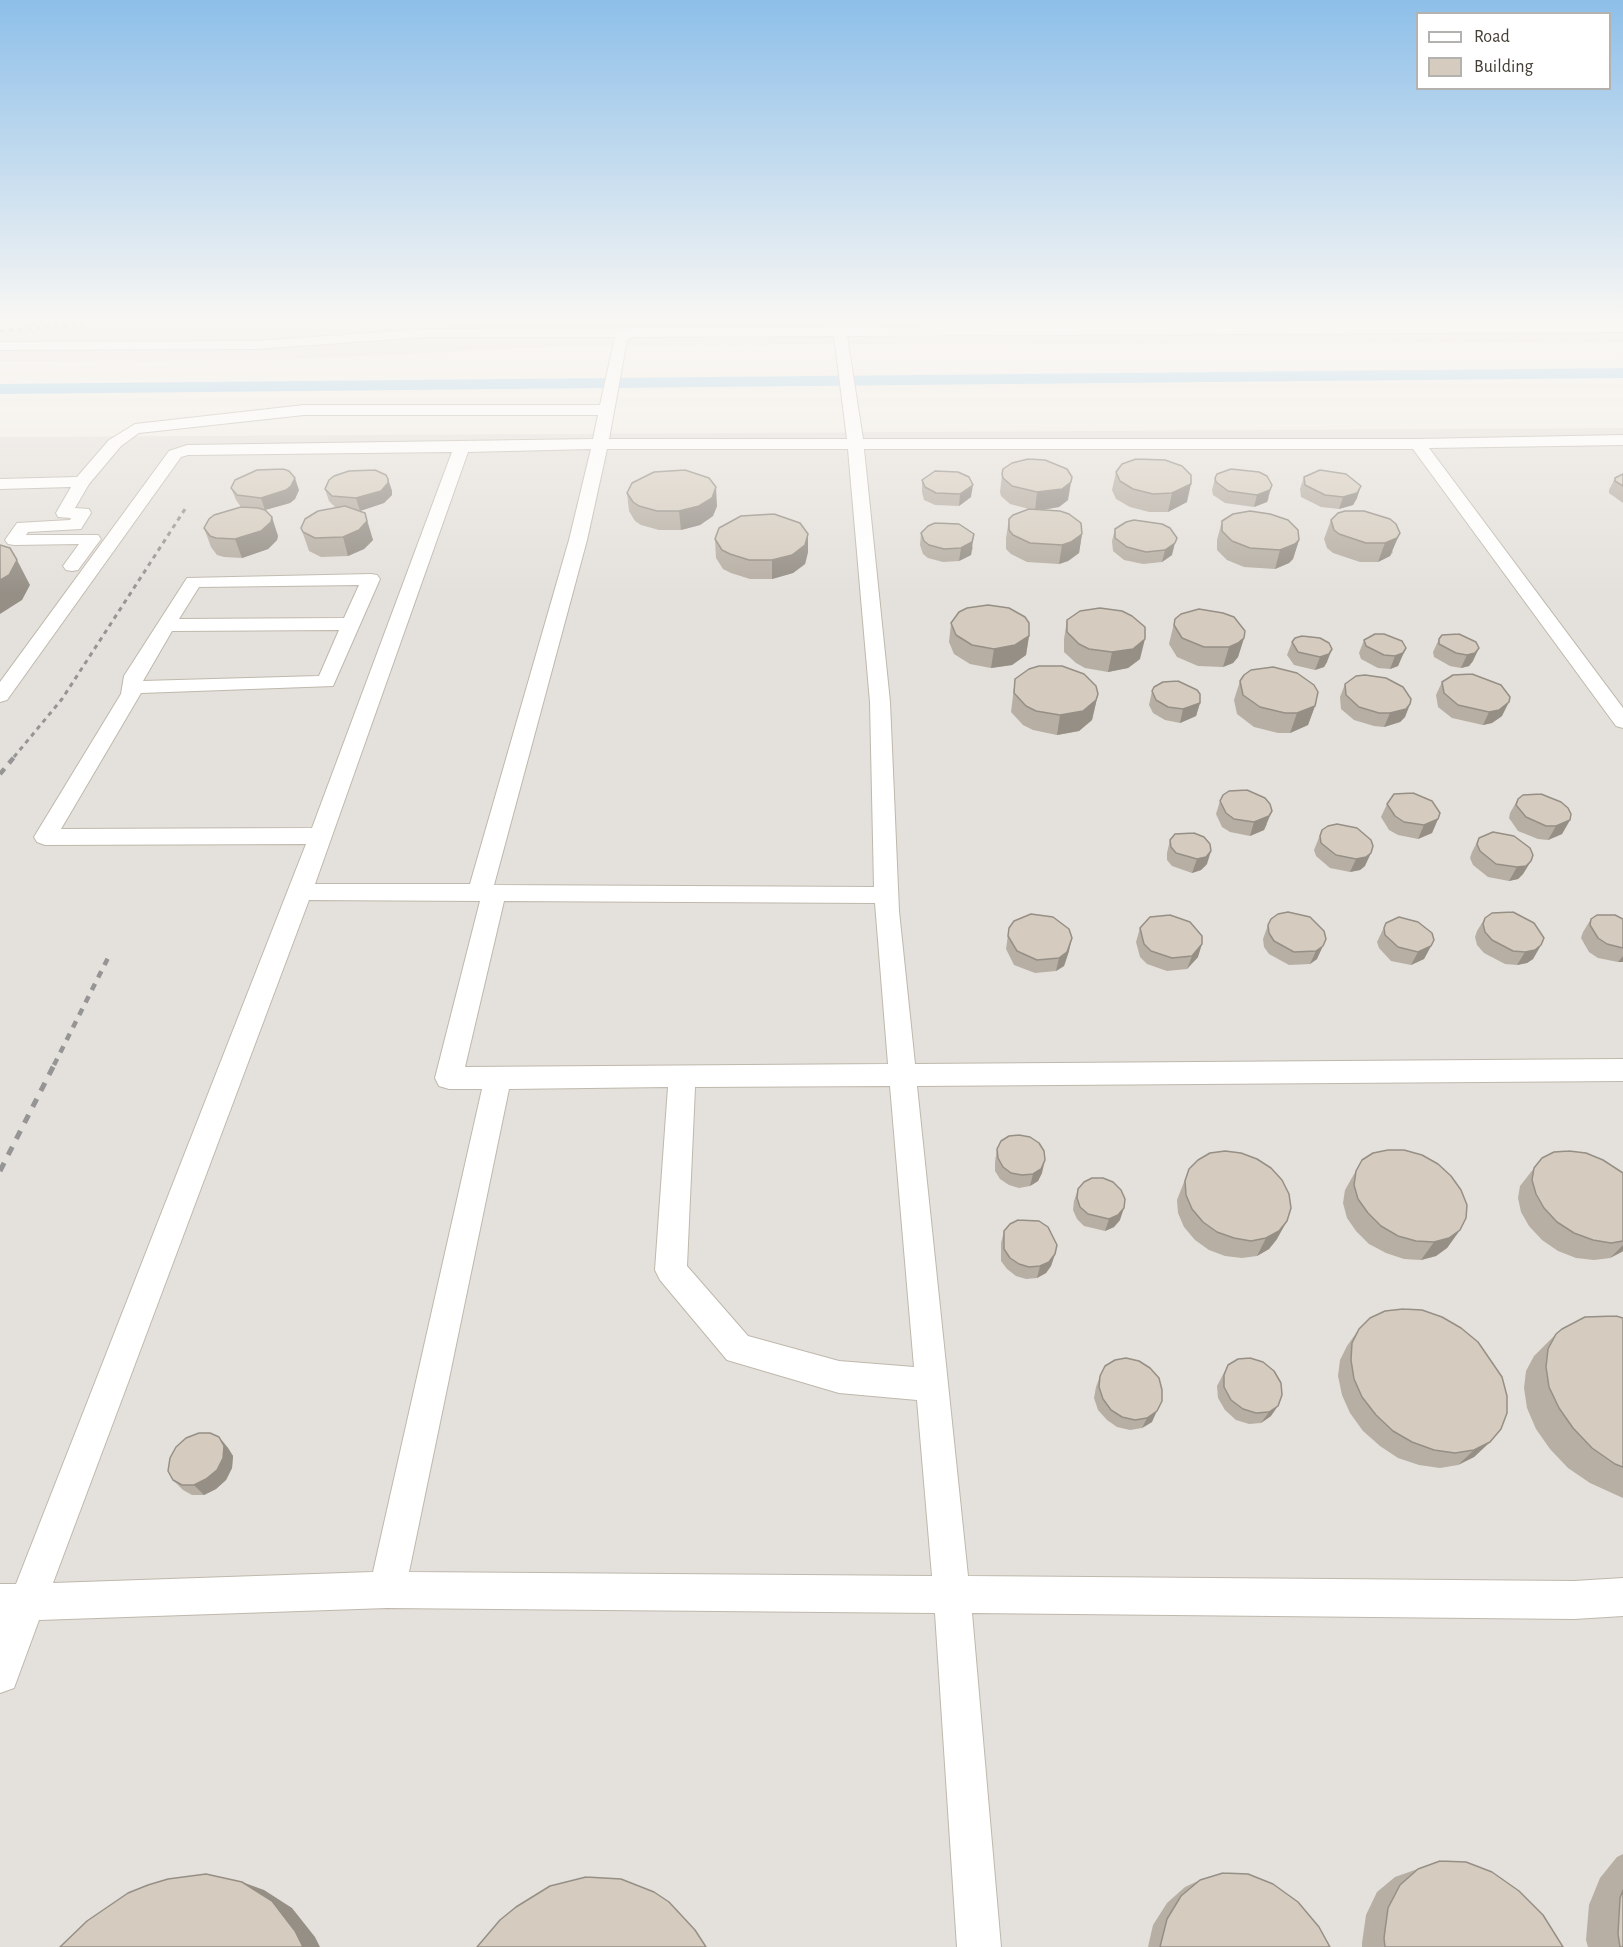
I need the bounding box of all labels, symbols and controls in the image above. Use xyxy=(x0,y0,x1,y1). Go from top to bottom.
legend xyxy=(1416,12,1611,90)
text: Road xyxy=(1474,28,1510,46)
text: Building xyxy=(1474,58,1533,76)

